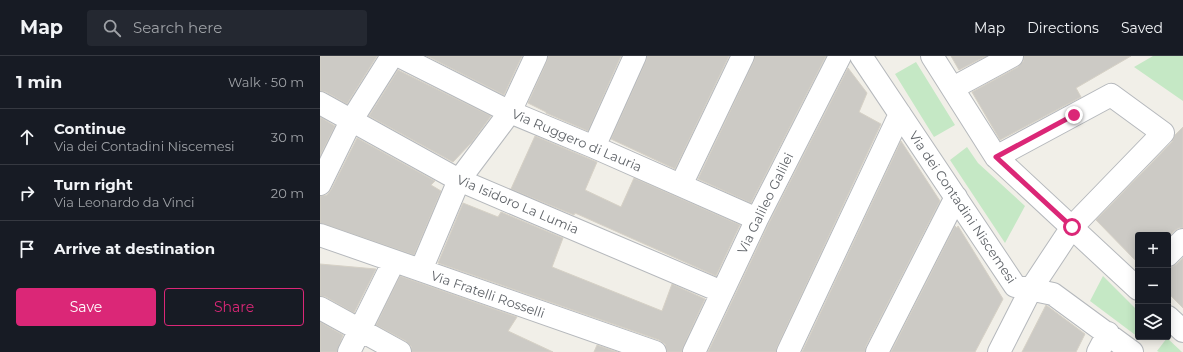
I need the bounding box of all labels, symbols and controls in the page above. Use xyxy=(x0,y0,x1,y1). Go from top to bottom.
search box xyxy=(87,10,367,46)
text: Map xyxy=(20,16,63,39)
icon: search xyxy=(101,17,123,39)
text: Search here xyxy=(133,18,222,37)
text: Map xyxy=(974,19,1005,37)
text: Directions xyxy=(1027,19,1099,37)
text: Saved xyxy=(1121,19,1163,37)
text: 1 min xyxy=(16,72,62,92)
text: Walk · 50 m xyxy=(228,74,304,90)
street label: Via Ruggero di Lauria xyxy=(509,105,645,175)
route end xyxy=(1065,106,1083,124)
text: Continue xyxy=(54,119,126,138)
icon: ahead xyxy=(16,126,38,148)
street label: Via dei Contadini Niscemesi xyxy=(906,128,1020,286)
text: 30 m xyxy=(271,129,304,145)
text: Via dei Contadini Niscemesi xyxy=(54,138,235,154)
street label: Via Galileo Galilei xyxy=(734,150,796,256)
street label: Via Isidoro La Lumia xyxy=(455,171,581,237)
text: Turn right xyxy=(54,175,133,194)
icon: right xyxy=(16,182,38,204)
text: 20 m xyxy=(271,185,304,201)
text: Via Leonardo da Vinci xyxy=(54,194,195,210)
route start xyxy=(1063,218,1081,236)
map controls xyxy=(1135,232,1171,340)
button: + xyxy=(1135,232,1171,268)
icon: arrive xyxy=(16,238,38,260)
text: Arrive at destination xyxy=(54,239,215,258)
street label: Via Fratelli Rosselli xyxy=(429,267,547,321)
button: − xyxy=(1135,268,1171,304)
button: Save xyxy=(16,288,156,326)
button: Share xyxy=(164,288,304,326)
button: layers xyxy=(1135,304,1171,340)

